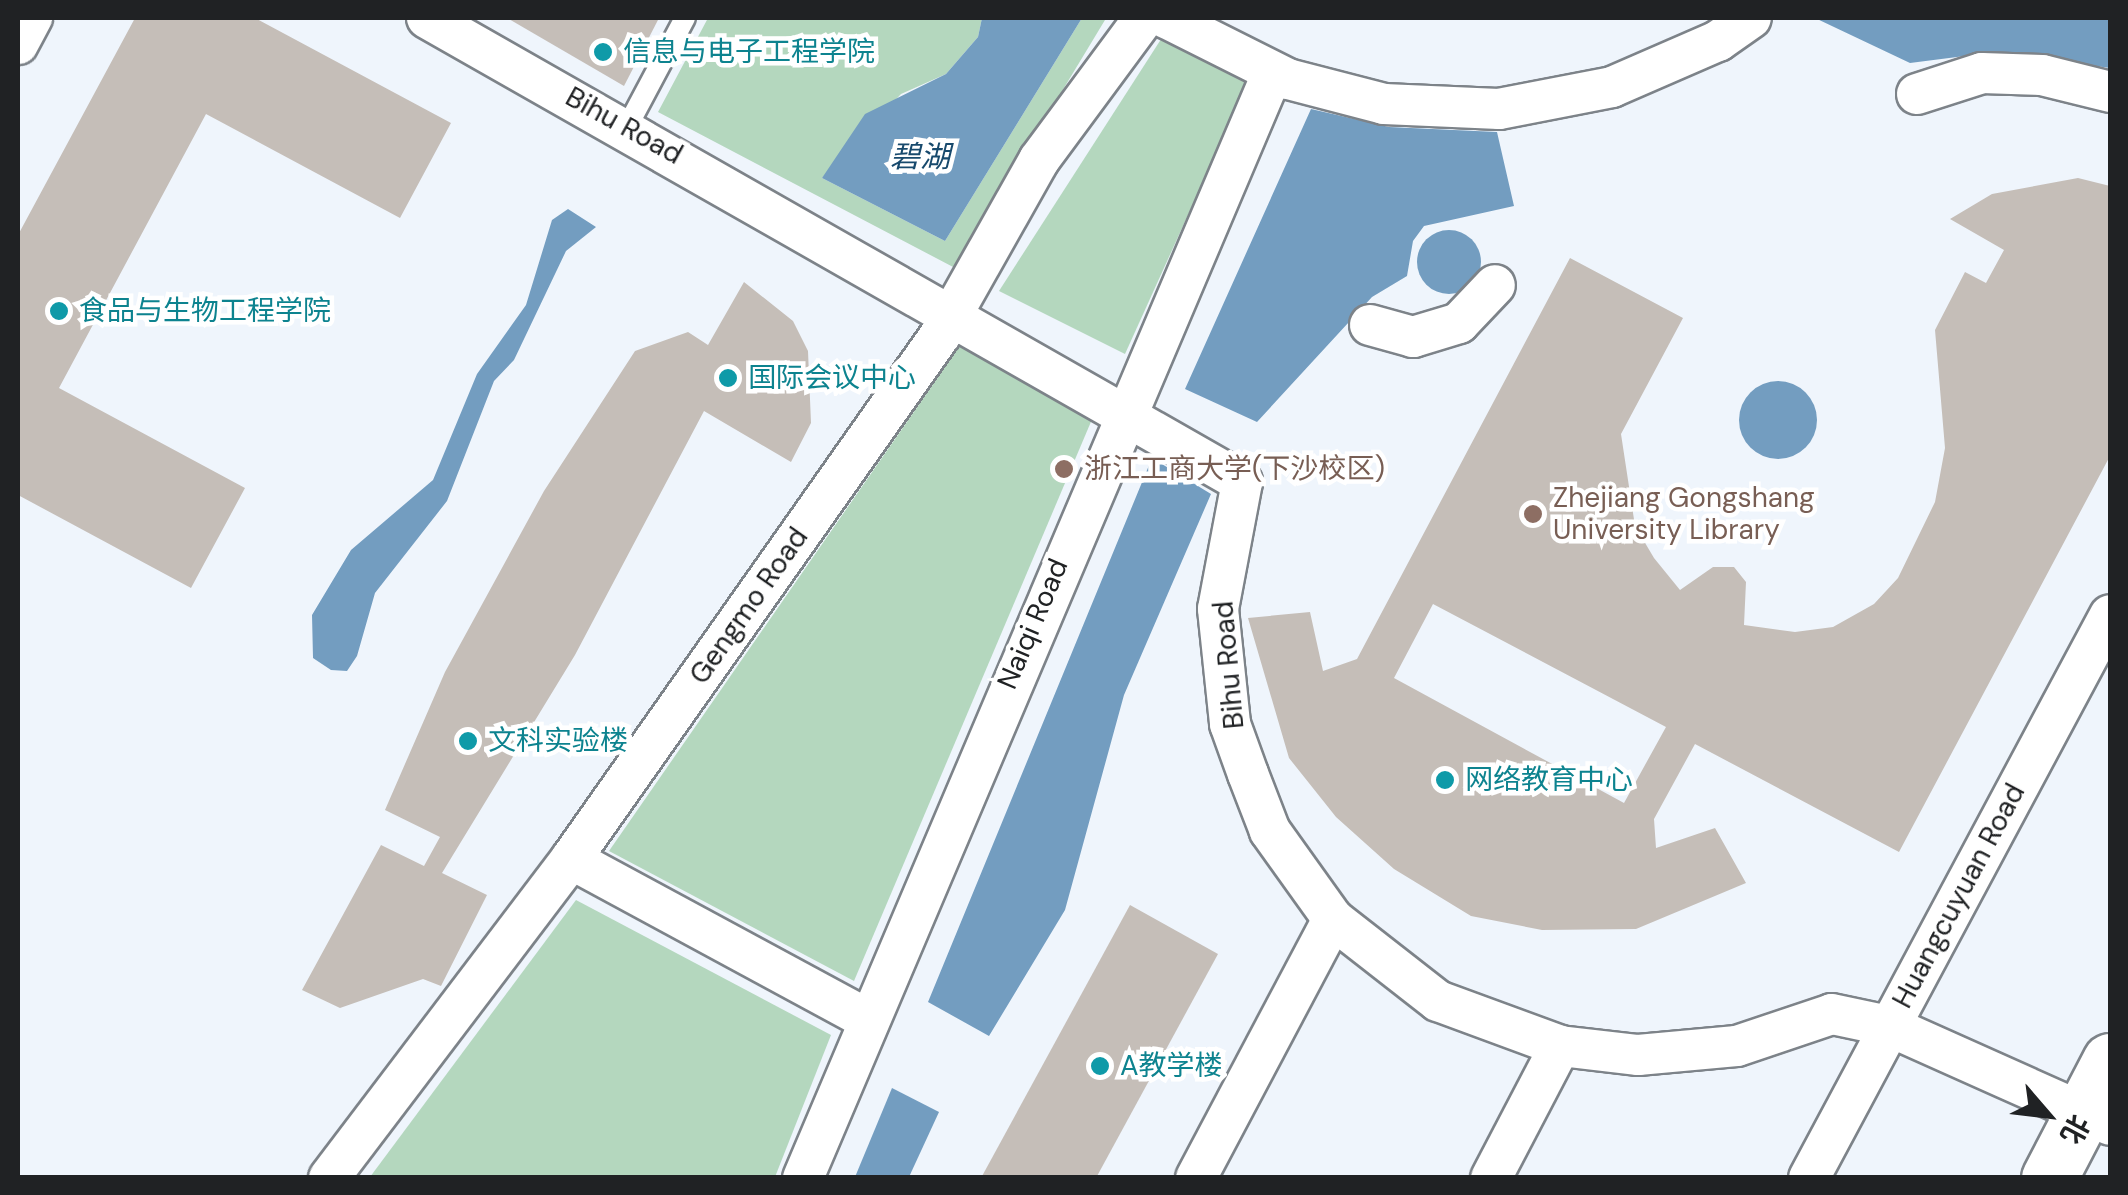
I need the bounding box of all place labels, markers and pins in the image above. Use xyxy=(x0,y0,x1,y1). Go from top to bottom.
place label: 信息与电子工程学院 xyxy=(623,35,875,69)
marker: 信息与电子工程学院 xyxy=(592,41,614,63)
place label: 食品与生物工程学院 xyxy=(79,294,331,328)
marker: 食品与生物工程学院 xyxy=(48,300,70,322)
place label: 国际会议中心 xyxy=(748,361,916,395)
marker: 国际会议中心 xyxy=(717,367,739,389)
place label: 浙江工商大学(下沙校区) xyxy=(1084,452,1385,486)
marker: 浙江工商大学(下沙校区) xyxy=(1053,458,1075,480)
place label: Zhejiang Gongshang University Library xyxy=(1553,481,1815,547)
marker: Zhejiang Gongshang University Library xyxy=(1522,503,1544,525)
place label: 文科实验楼 xyxy=(488,724,628,758)
marker: 文科实验楼 xyxy=(457,730,479,752)
place label: 网络教育中心 xyxy=(1465,763,1633,797)
marker: 网络教育中心 xyxy=(1434,769,1456,791)
place label: A教学楼 xyxy=(1120,1049,1223,1083)
marker: A教学楼 xyxy=(1089,1055,1111,1077)

